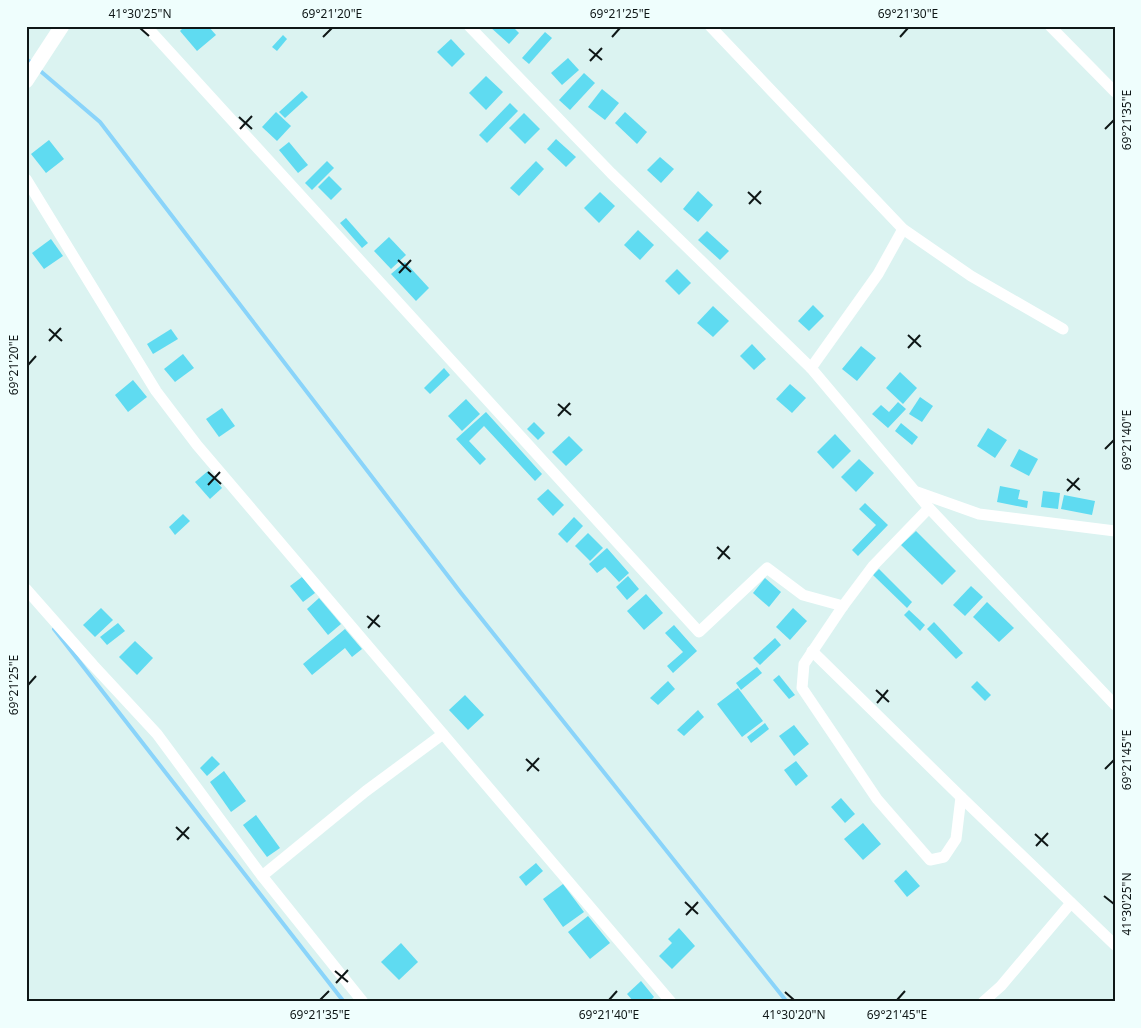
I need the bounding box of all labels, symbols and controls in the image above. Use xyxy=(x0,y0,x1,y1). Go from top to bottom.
text: 41°30'25"N xyxy=(108,5,172,22)
text: 69°21'20"E xyxy=(302,5,362,22)
text: 69°21'25"E xyxy=(590,5,650,22)
text: 69°21'30"E xyxy=(878,5,938,22)
text: 69°21'35"E xyxy=(1118,90,1135,150)
text: 69°21'20"E xyxy=(5,335,22,395)
text: 69°21'40"E xyxy=(1118,410,1135,470)
text: 69°21'25"E xyxy=(5,655,22,715)
text: 69°21'45"E xyxy=(1118,730,1135,790)
text: 41°30'25"N xyxy=(1118,872,1135,936)
text: 69°21'35"E xyxy=(290,1006,350,1023)
text: 69°21'40"E xyxy=(579,1006,639,1023)
text: 41°30'20"N xyxy=(762,1006,826,1023)
text: 69°21'45"E xyxy=(867,1006,927,1023)

